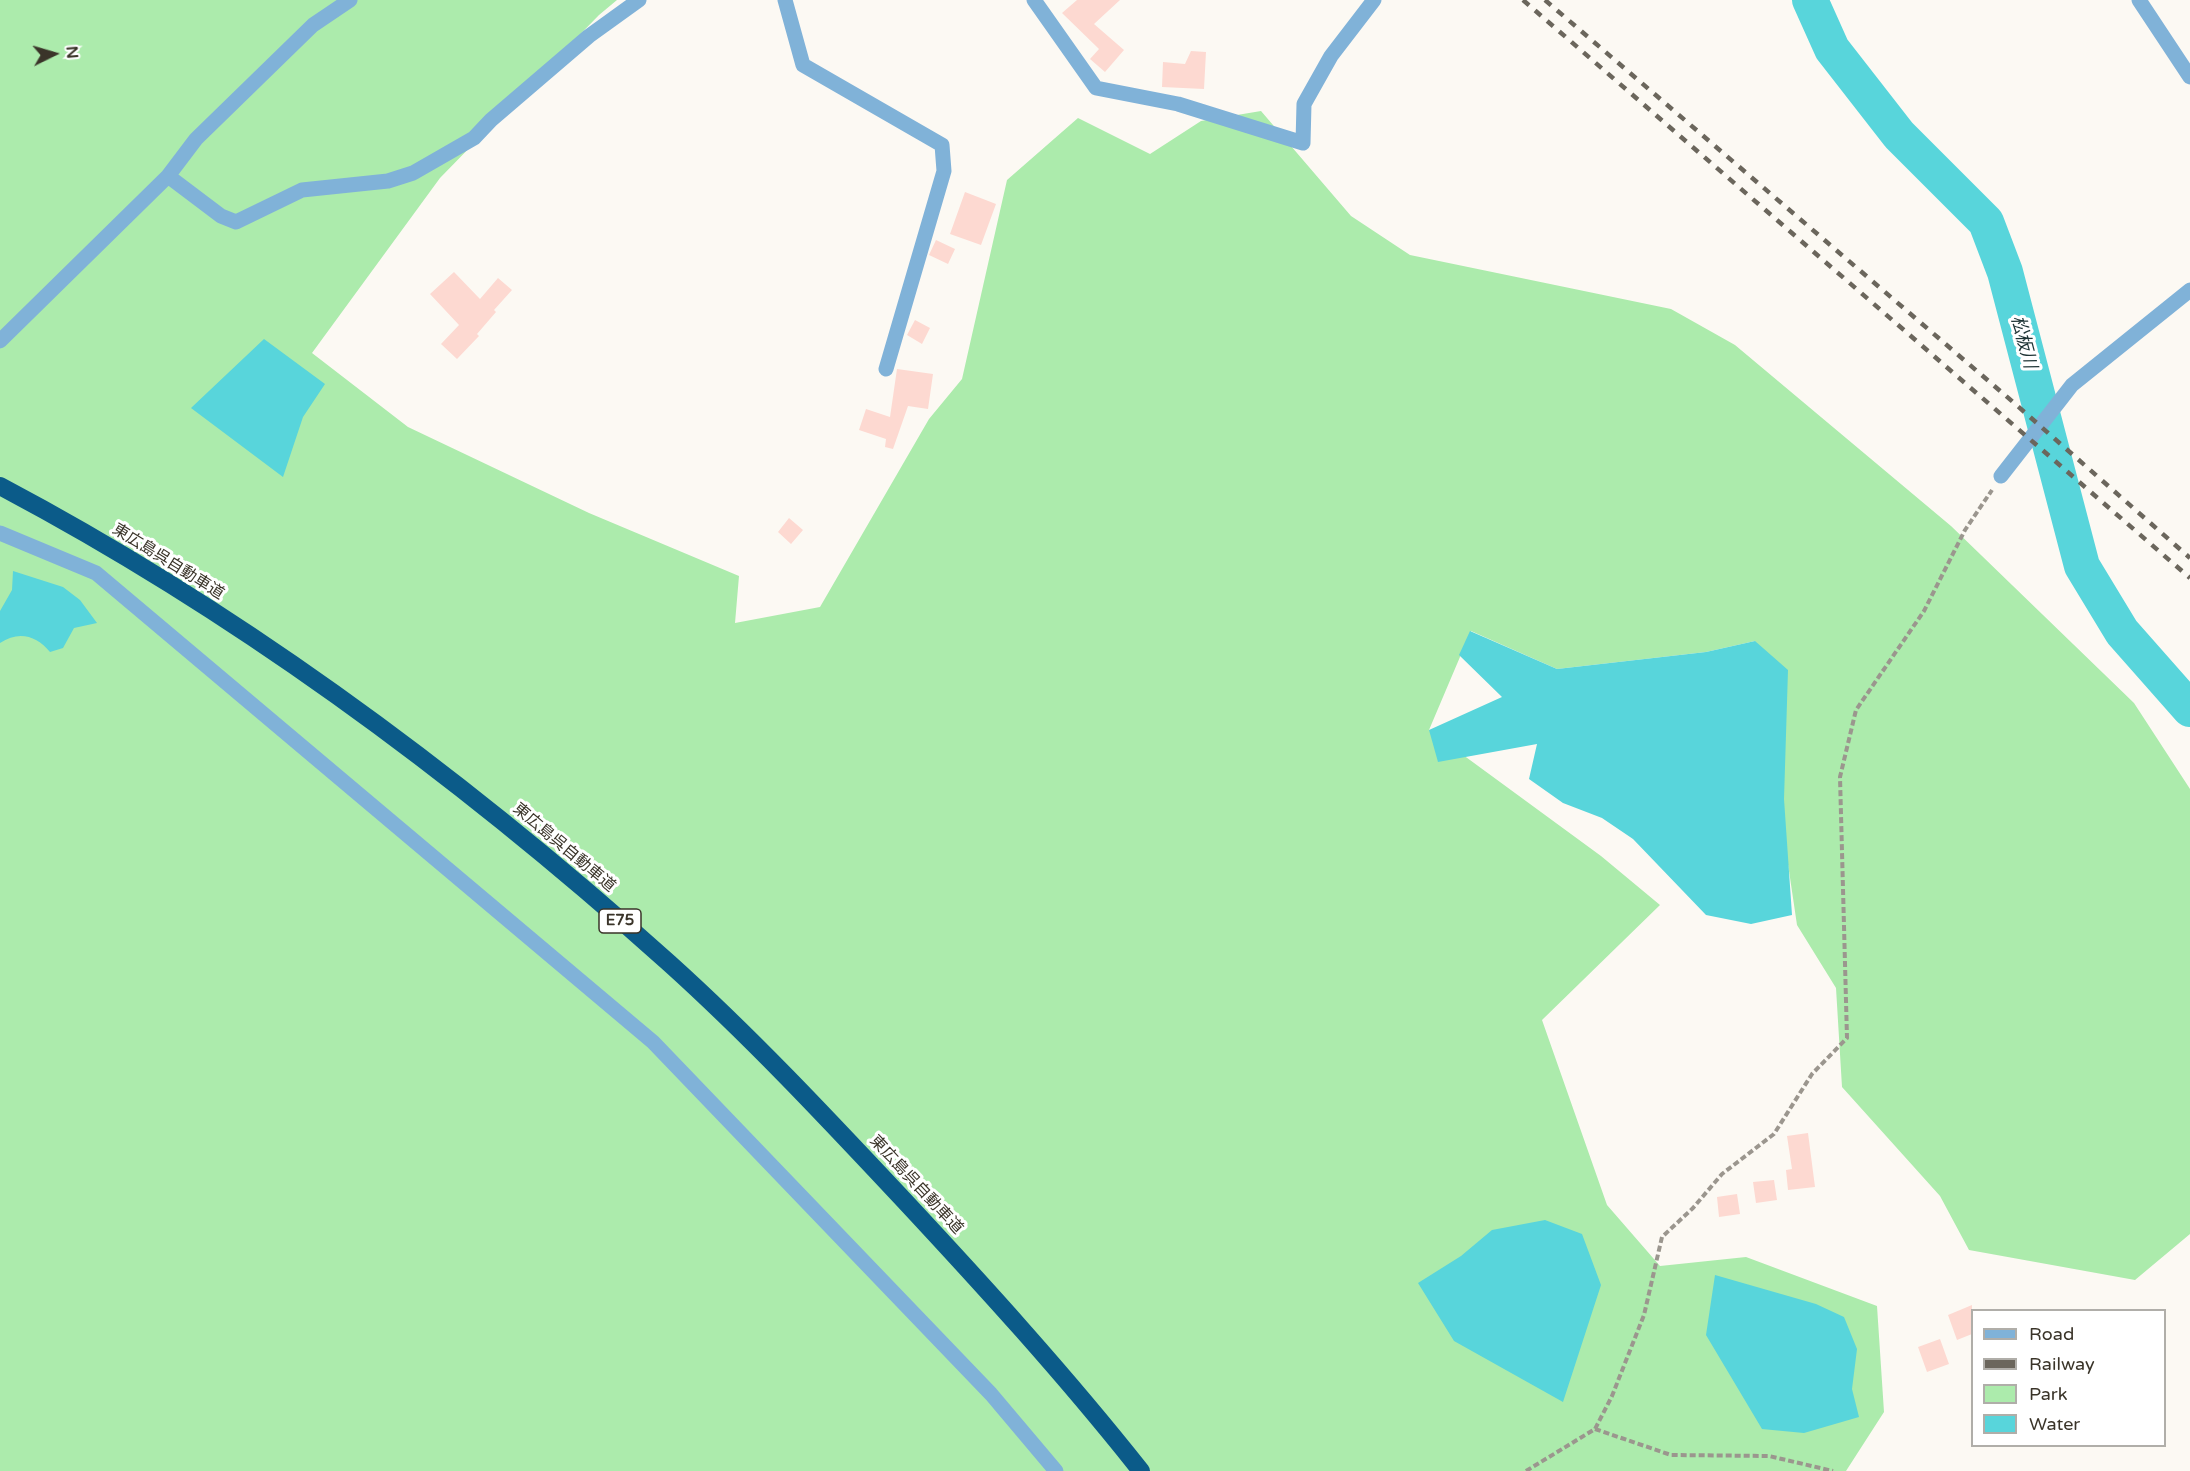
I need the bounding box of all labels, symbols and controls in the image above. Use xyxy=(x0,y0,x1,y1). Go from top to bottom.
north arrow xyxy=(24,24,84,84)
text: N xyxy=(61,45,82,60)
water label: 松板川 xyxy=(2006,313,2040,371)
street label: 東広島呉自動車道 xyxy=(109,520,227,604)
street label: 東広島呉自動車道 xyxy=(509,800,619,896)
road number: E75 xyxy=(599,909,641,933)
street label: 東広島呉自動車道 xyxy=(865,1132,967,1238)
legend xyxy=(1971,1309,2166,1447)
text: Road xyxy=(2029,1323,2074,1345)
text: Railway xyxy=(2029,1353,2095,1375)
text: Park xyxy=(2029,1383,2067,1405)
text: Water xyxy=(2029,1413,2080,1435)

